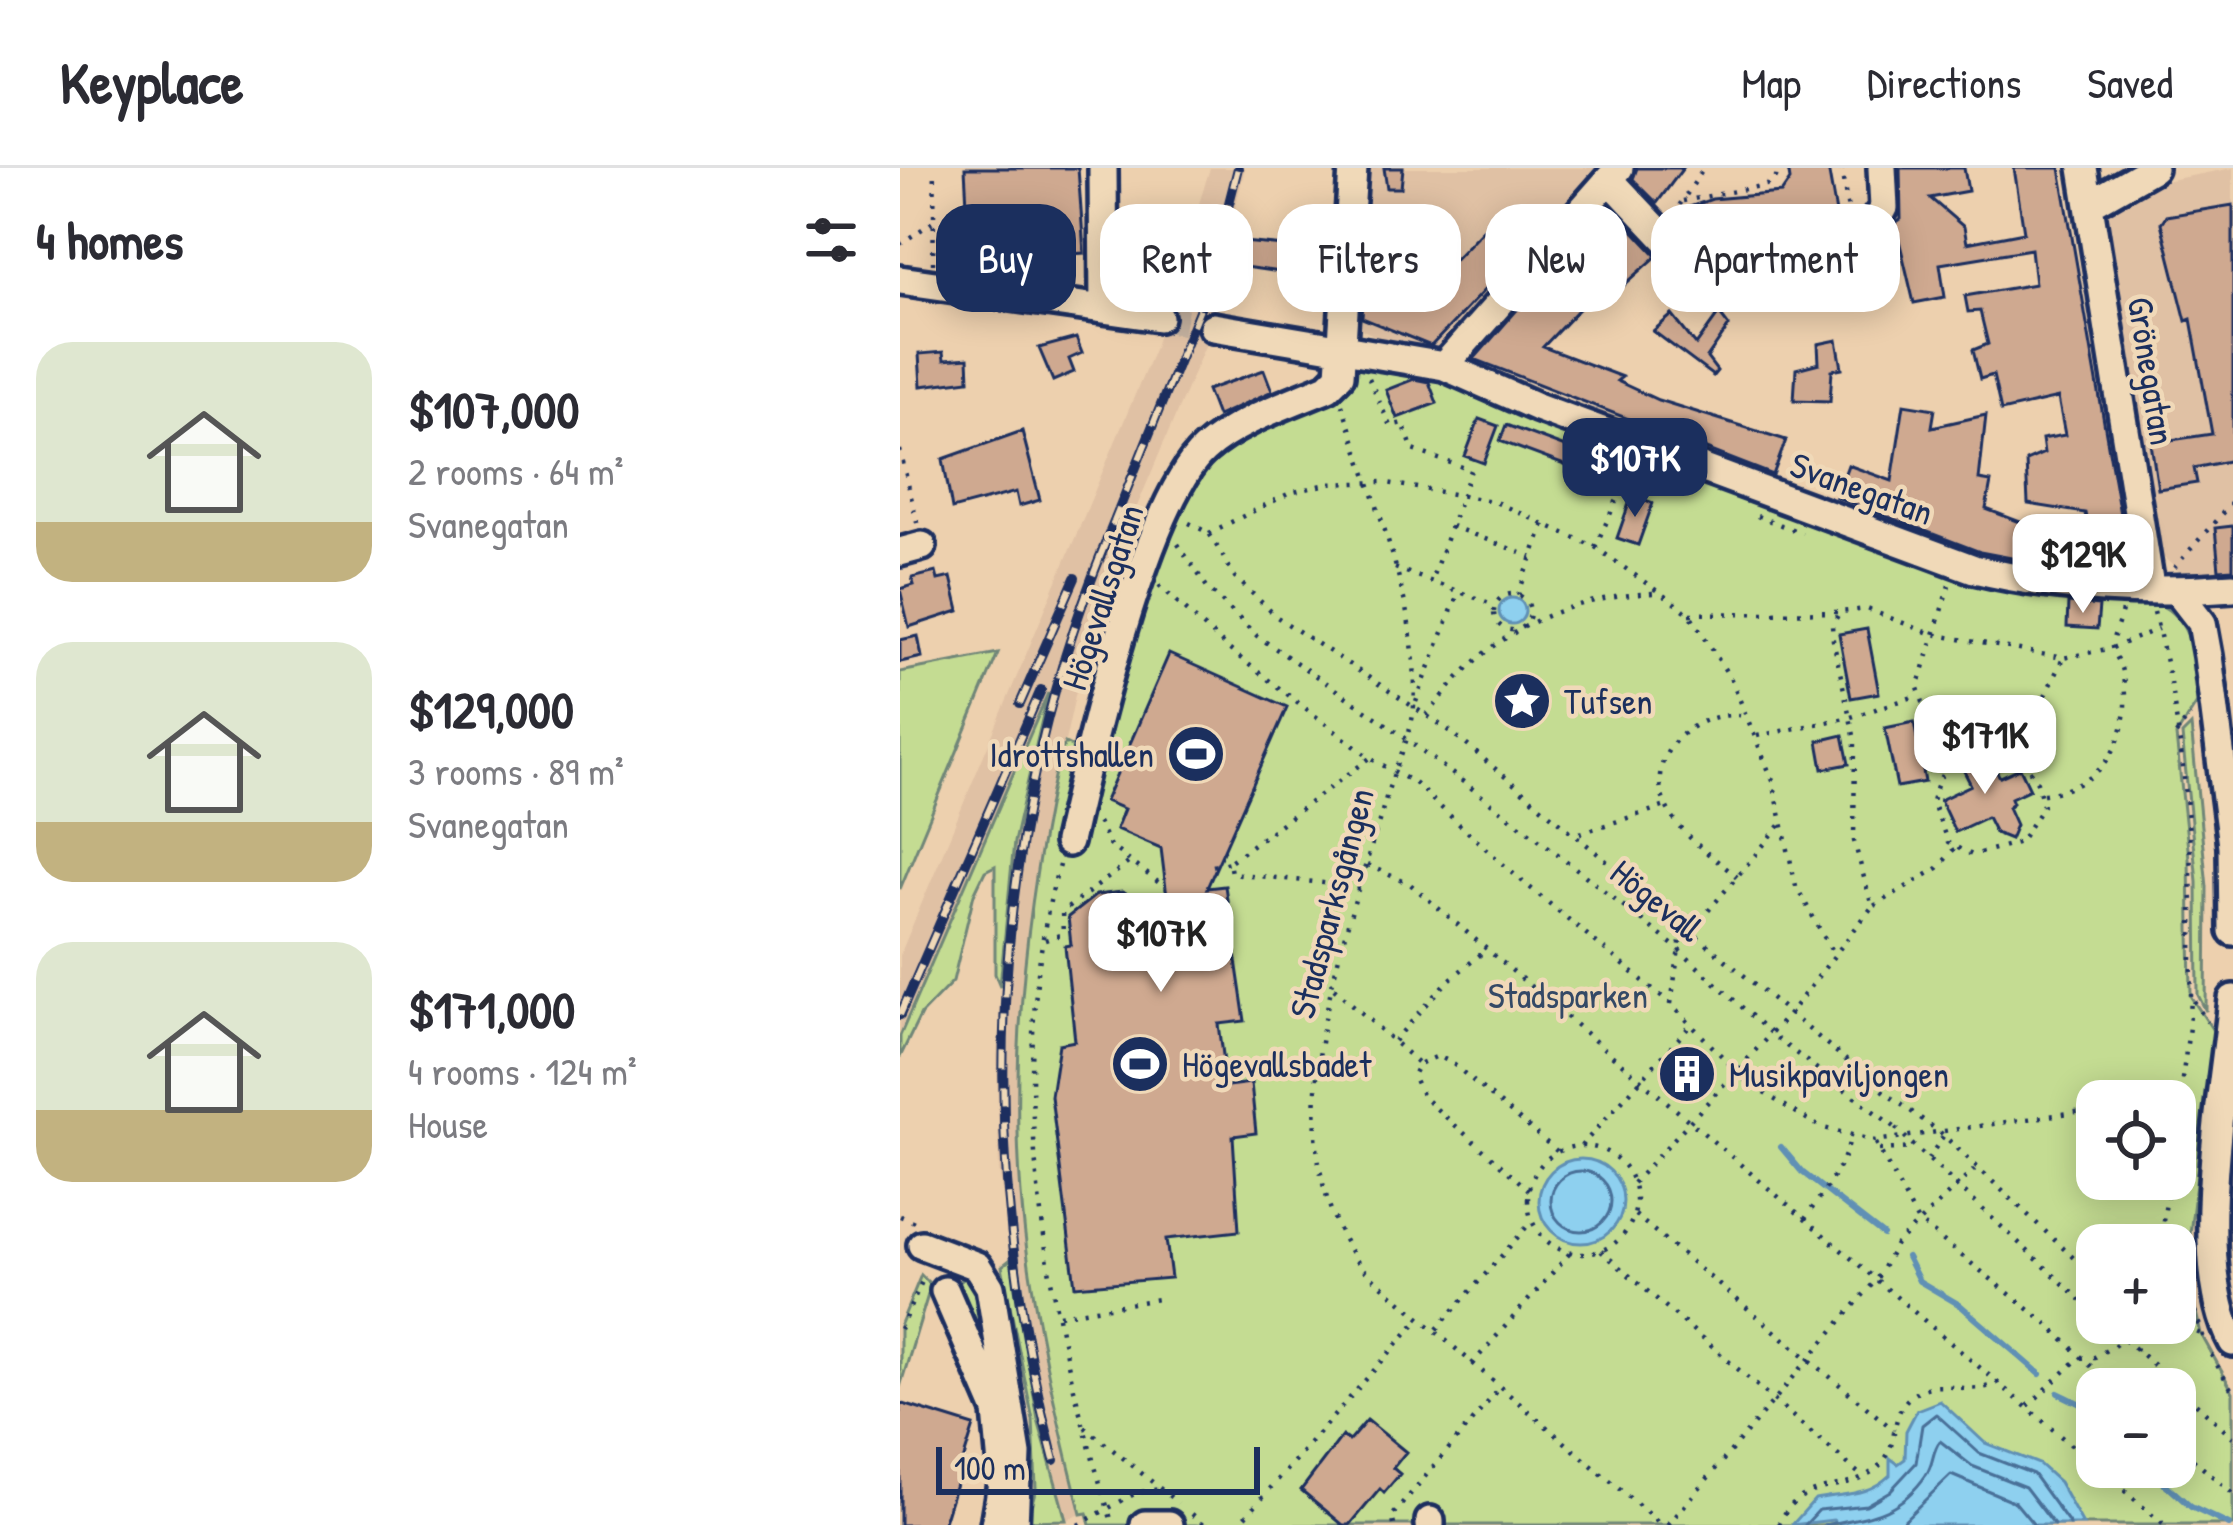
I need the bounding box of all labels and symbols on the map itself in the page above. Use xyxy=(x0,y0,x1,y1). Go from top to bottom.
street label: Grönegatan xyxy=(2117,293,2188,448)
pin: $107K xyxy=(1551,418,1719,520)
street label: Svanegatan xyxy=(1784,439,1940,536)
street label: Högevallsgatan xyxy=(1048,498,1155,696)
pin: $129K xyxy=(1999,514,2167,616)
place icon: Tufsen xyxy=(1491,670,1553,732)
place label: Tufsen xyxy=(1564,676,1653,725)
pin: $171K xyxy=(1901,695,2069,797)
sports icon: Idrottshallen xyxy=(1165,723,1227,785)
place label: Idrottshallen xyxy=(989,729,1154,778)
street label: Stadsparksgången xyxy=(1276,782,1385,1023)
street label: Högevall xyxy=(1601,847,1714,952)
pin: $107K xyxy=(1077,893,1245,995)
park label: Stadsparken xyxy=(1488,970,1648,1019)
sports icon: Högevallsbadet xyxy=(1109,1033,1171,1095)
place label: Högevallsbadet xyxy=(1182,1039,1372,1088)
building icon: Musikpaviljongen xyxy=(1656,1043,1718,1105)
place label: Musikpaviljongen xyxy=(1729,1049,1949,1098)
scale bar xyxy=(936,1441,1260,1494)

